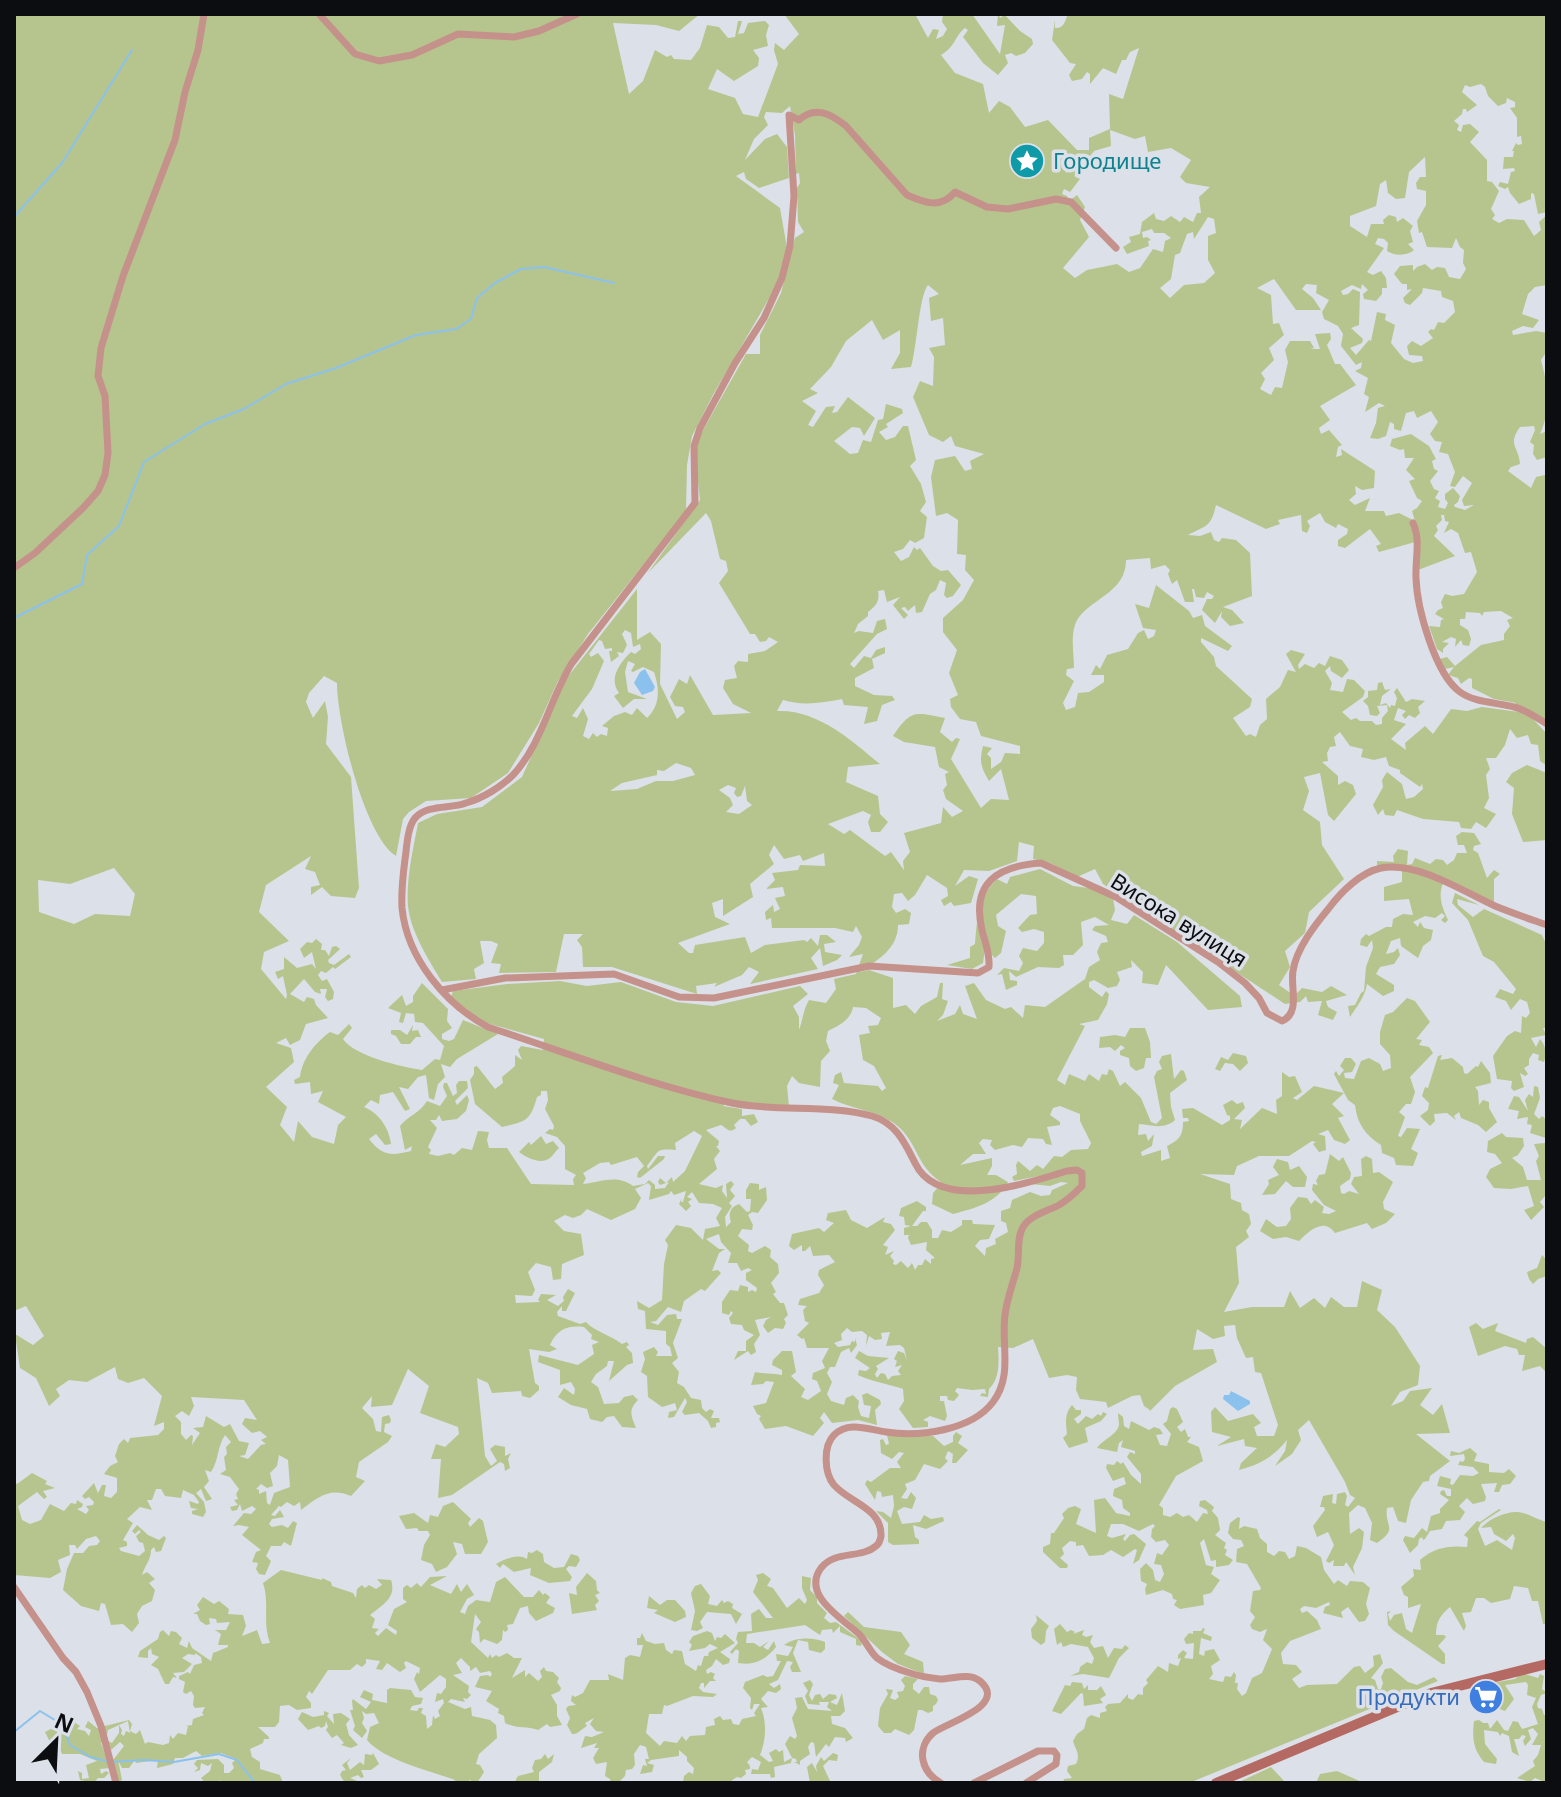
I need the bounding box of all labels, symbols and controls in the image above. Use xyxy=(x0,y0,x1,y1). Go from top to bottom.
place icon: Городище xyxy=(1008,142,1046,180)
place label: Городище xyxy=(1053,145,1161,175)
street label: Висока вулиця xyxy=(1105,865,1254,973)
supermarket icon: Продукти xyxy=(1467,1678,1505,1716)
place label: Продукти xyxy=(1358,1681,1460,1711)
north arrow xyxy=(16,1701,96,1781)
text: N xyxy=(50,1704,79,1739)

